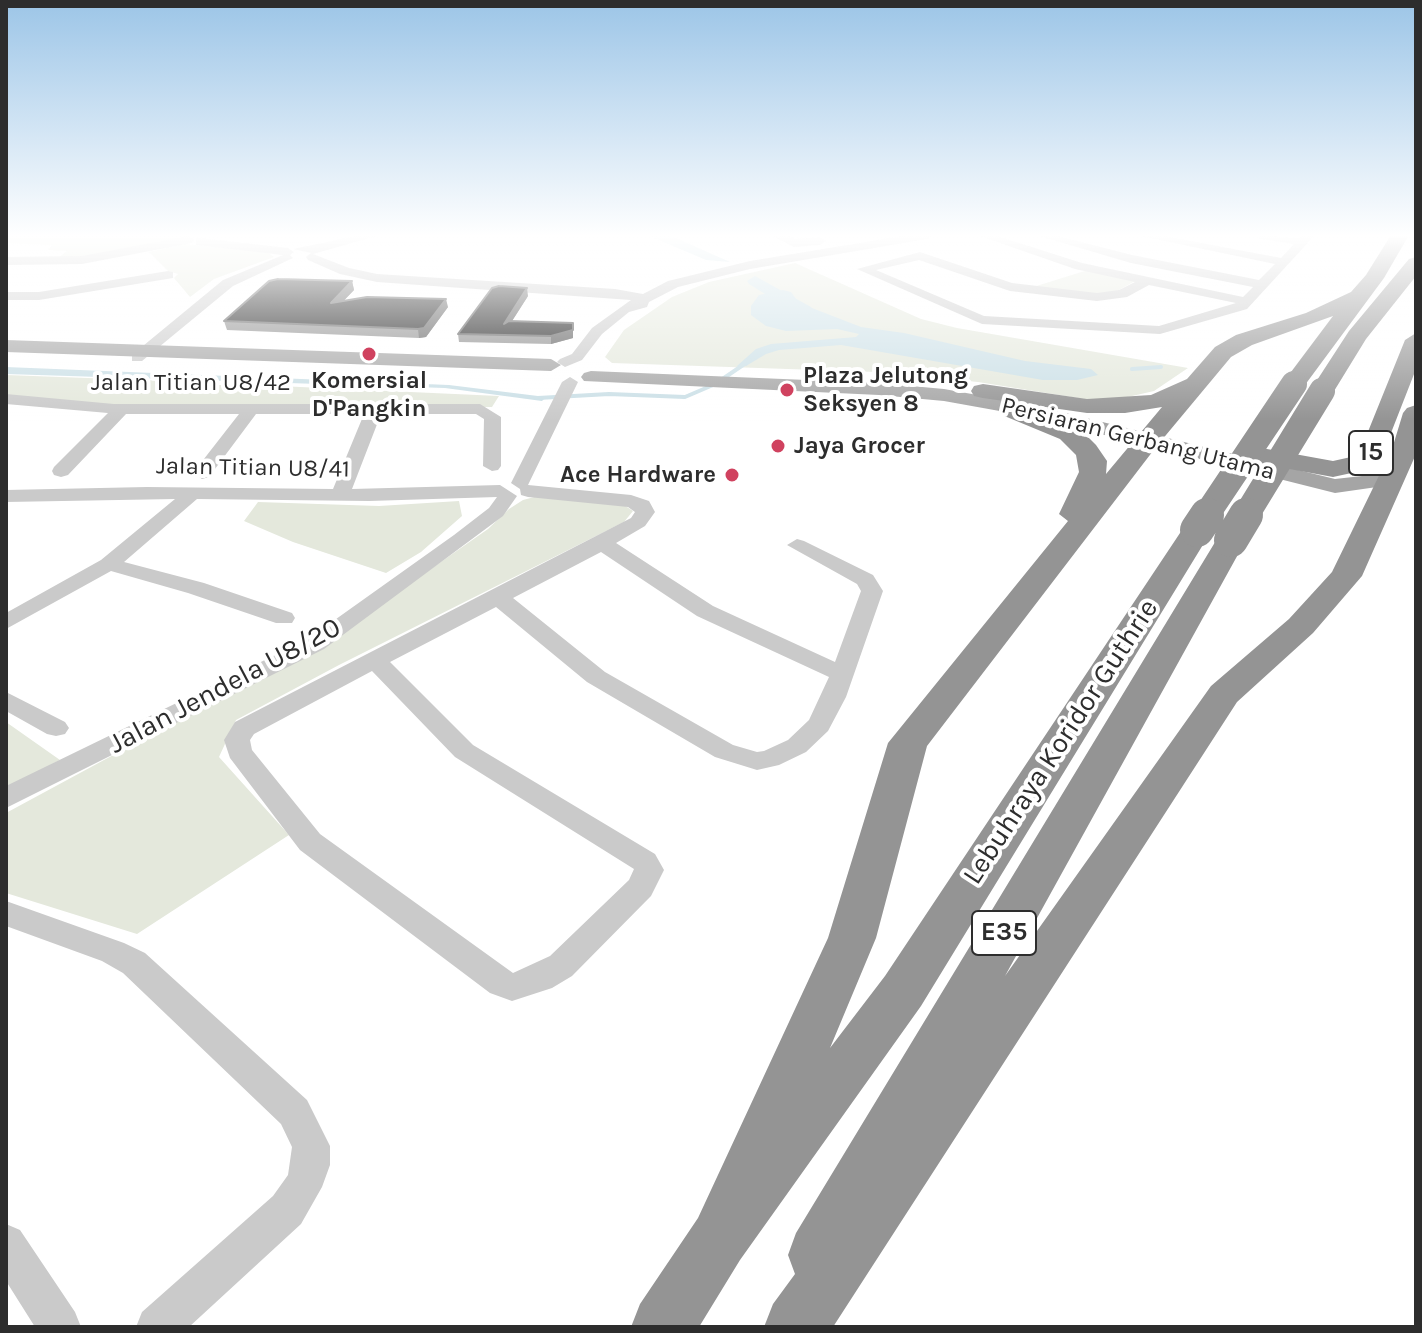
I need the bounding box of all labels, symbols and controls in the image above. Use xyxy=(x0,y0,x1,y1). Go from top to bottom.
marker: Komersial D'Pangkin xyxy=(360,345,378,363)
place label: Plaza Jelutong Seksyen 8 xyxy=(803,362,968,418)
place label: Komersial D'Pangkin xyxy=(311,367,427,423)
street label: Jalan Titian U8/42 xyxy=(91,369,291,397)
marker: Plaza Jelutong Seksyen 8 xyxy=(778,381,796,399)
street label: Persiaran Gerbang Utama xyxy=(998,391,1278,487)
road number: 15 xyxy=(1349,431,1393,475)
place label: Jaya Grocer xyxy=(794,432,925,460)
marker: Jaya Grocer xyxy=(769,437,787,455)
street label: Jalan Titian U8/41 xyxy=(156,452,350,484)
place label: Ace Hardware xyxy=(560,461,716,489)
marker: Ace Hardware xyxy=(723,466,741,484)
street label: Lebuhraya Koridor Guthrie xyxy=(956,593,1166,891)
street label: Jalan Jendela U8/20 xyxy=(103,611,347,761)
road number: E35 xyxy=(972,911,1036,955)

